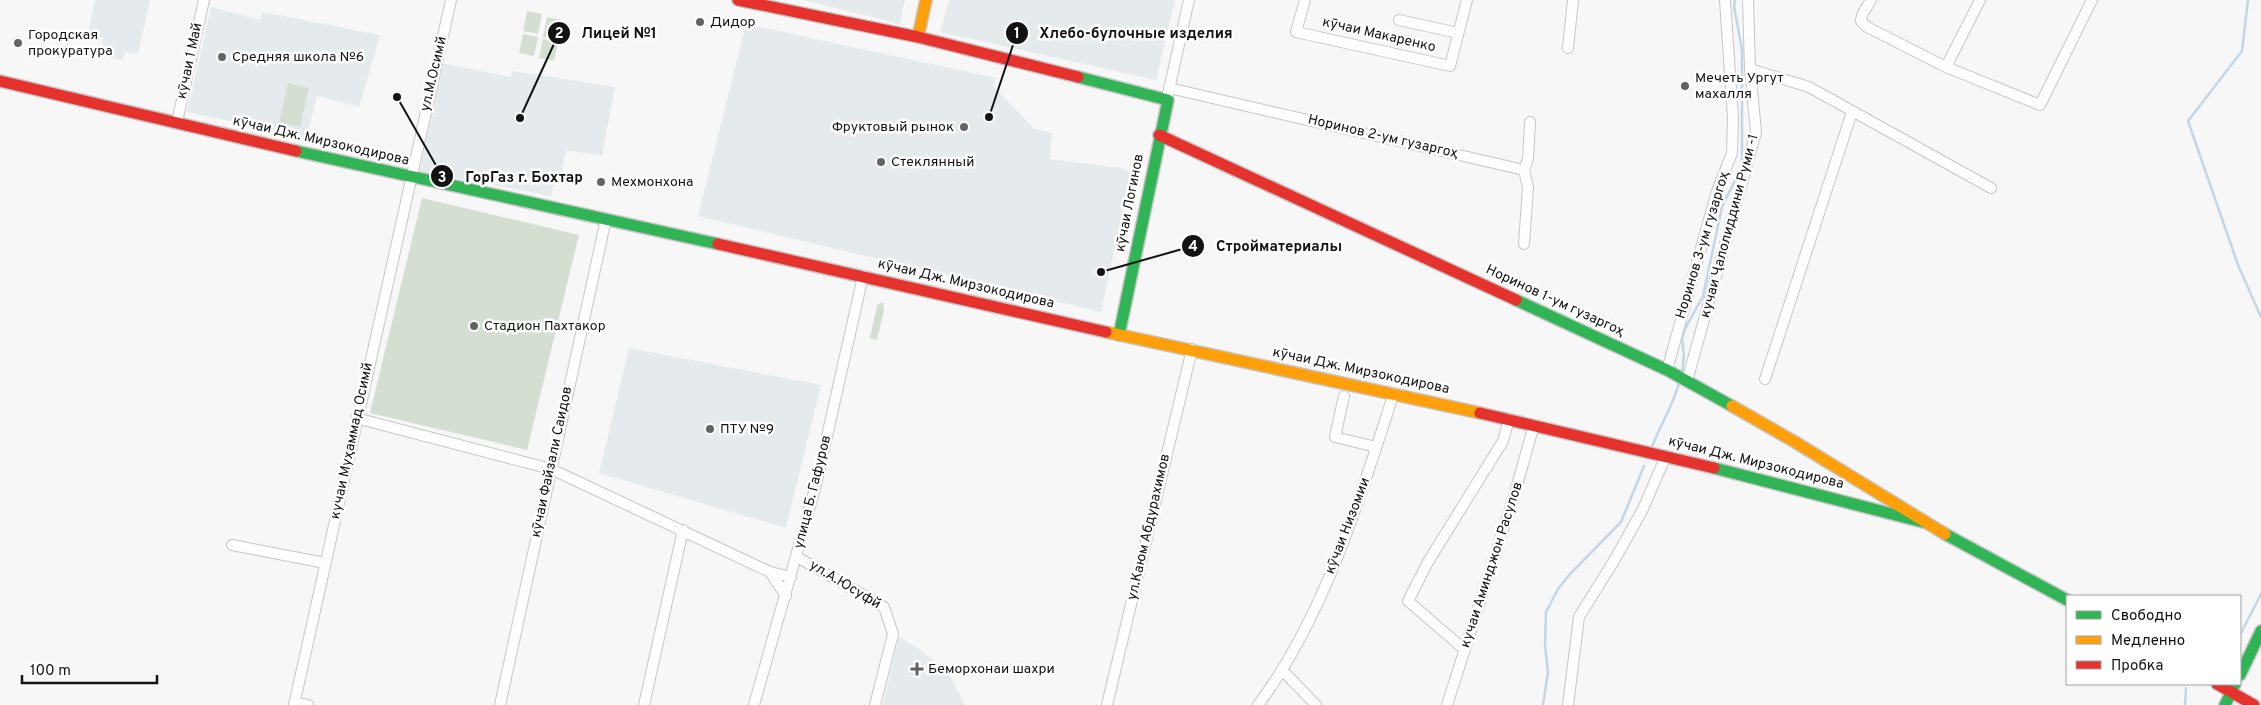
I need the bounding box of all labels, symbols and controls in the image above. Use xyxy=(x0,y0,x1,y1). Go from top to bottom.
place label: Дидор xyxy=(710,14,756,31)
street label: кӯчаи Макаренко xyxy=(1321,14,1438,56)
marker: Дидор xyxy=(694,16,706,28)
callout: Лицей №1 xyxy=(546,18,667,48)
callout: Хлебо-булочные изделия xyxy=(1005,18,1243,48)
street label: кӯчаи 1 Май xyxy=(174,21,206,101)
text: 2 xyxy=(554,25,564,44)
text: Лицей №1 xyxy=(581,25,657,44)
text: 1 xyxy=(1014,25,1020,44)
text: Хлебо-булочные изделия xyxy=(1039,25,1233,44)
place label: Городская прокуратура xyxy=(28,27,113,60)
street label: ул.М.Осимй xyxy=(417,35,451,113)
marker: Городская прокуратура xyxy=(12,37,24,49)
place label: Средняя школа №6 xyxy=(232,49,364,66)
marker: Средняя школа №6 xyxy=(216,51,228,63)
place label: Мечеть Ургут махалля xyxy=(1695,70,1784,103)
marker: Мечеть Ургут махалля xyxy=(1679,80,1691,92)
street label: Норинов 2-ум гузаргоҳ xyxy=(1306,111,1460,163)
street label: кӯчаи Дж. Мирзокодирова xyxy=(231,112,411,170)
place label: Фруктовый рынок xyxy=(832,119,954,136)
marker: Фруктовый рынок xyxy=(958,121,970,133)
street label: кучаи Ҷалолиддини Руми -1 xyxy=(1697,132,1763,320)
street label: кӯчаи Логинов xyxy=(1112,153,1148,253)
place label: Стеклянный xyxy=(891,154,975,171)
marker: Стеклянный xyxy=(875,156,887,168)
callout: ГорГаз г. Бохтар xyxy=(430,161,593,191)
text: 3 xyxy=(438,169,447,188)
text: ГорГаз г. Бохтар xyxy=(465,169,583,188)
street label: Норинов 3-ум гузаргоҳ xyxy=(1672,169,1734,321)
place label: Мехмонхона xyxy=(611,174,693,191)
marker: Мехмонхона xyxy=(595,176,607,188)
callout: Стройматериалы xyxy=(1181,231,1352,261)
text: 4 xyxy=(1188,238,1198,257)
text: Стройматериалы xyxy=(1216,238,1342,257)
street label: кӯчаи Дж. Мирзокодирова xyxy=(876,255,1056,313)
street label: Норинов 1-ум гузаргоҳ xyxy=(1483,261,1627,341)
place label: Стадион Пахтакор xyxy=(484,318,606,335)
marker: Стадион Пахтакор xyxy=(468,320,480,332)
street label: кӯчаи Дж. Мирзокодирова xyxy=(1271,344,1451,398)
street label: кучаи Муҳаммад Осимй xyxy=(327,361,377,521)
street label: кӯчаи Файзали Саидов xyxy=(528,385,576,539)
place label: ПТУ №9 xyxy=(720,421,774,438)
marker: ПТУ №9 xyxy=(704,423,716,435)
street label: улица Б. Гафуров xyxy=(791,433,835,551)
street label: кӯчаи Дж. Мирзокодирова xyxy=(1666,433,1846,493)
street label: ул.Каюм Абдурахимов xyxy=(1124,452,1174,602)
street label: кӯчаи Низомии xyxy=(1322,475,1374,577)
street label: кучаи Аминджон Расулов xyxy=(1457,480,1527,650)
street label: ул.А.Юсуфй xyxy=(806,557,884,613)
legend xyxy=(2066,595,2241,685)
text: Свободно xyxy=(2111,607,2182,626)
text: Медленно xyxy=(2111,632,2185,651)
scale bar xyxy=(22,652,158,684)
text: Пробка xyxy=(2111,657,2163,676)
place label: Беморхонаи шахри xyxy=(928,661,1055,678)
text: 100 m xyxy=(30,662,71,681)
marker: Беморхонаи шахри xyxy=(910,662,924,676)

